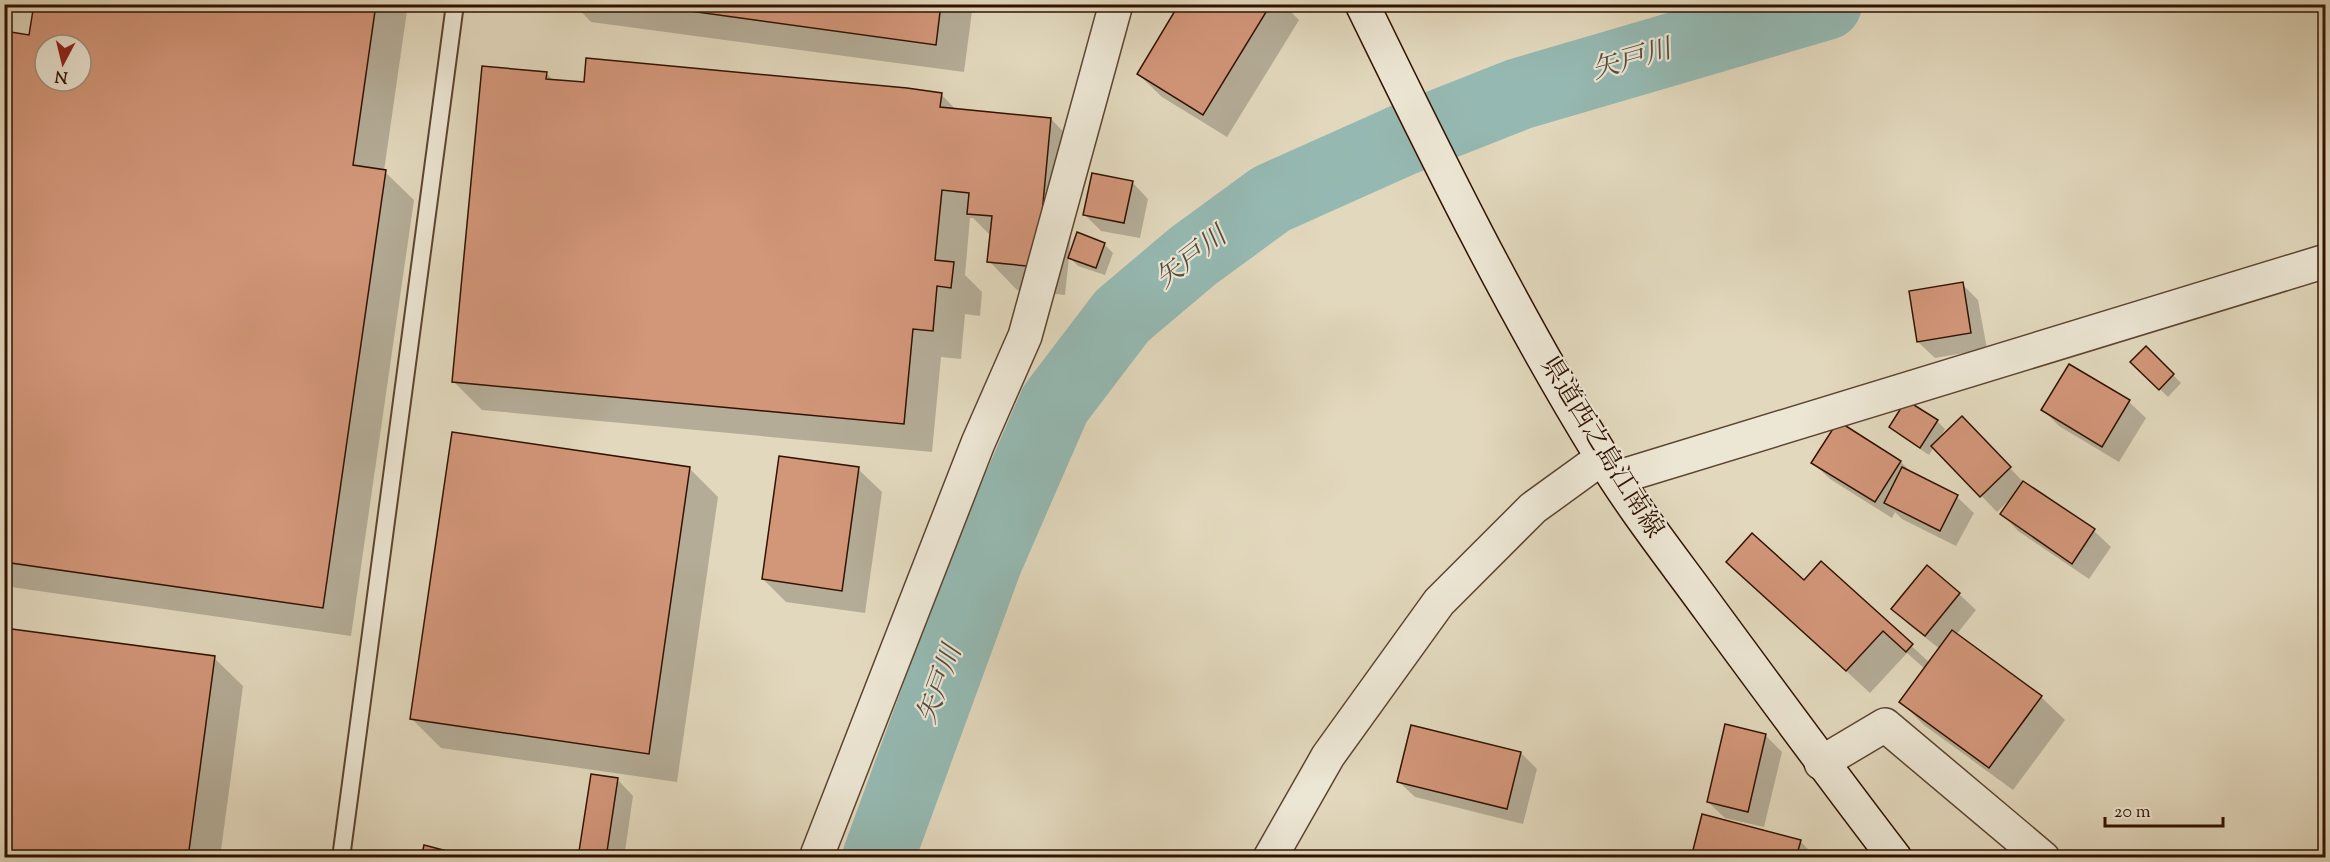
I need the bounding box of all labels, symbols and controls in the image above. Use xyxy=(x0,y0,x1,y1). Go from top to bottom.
water label: 矢戸川 xyxy=(1588,30,1679,91)
north arrow xyxy=(33,33,93,93)
text: N xyxy=(54,63,69,88)
water label: 矢戸川 xyxy=(1148,217,1238,299)
street label: 県道西之島江南線 xyxy=(1530,350,1672,546)
water label: 矢戸川 xyxy=(909,637,974,730)
scale bar xyxy=(2105,790,2224,828)
text: 20 m xyxy=(2114,800,2151,826)

